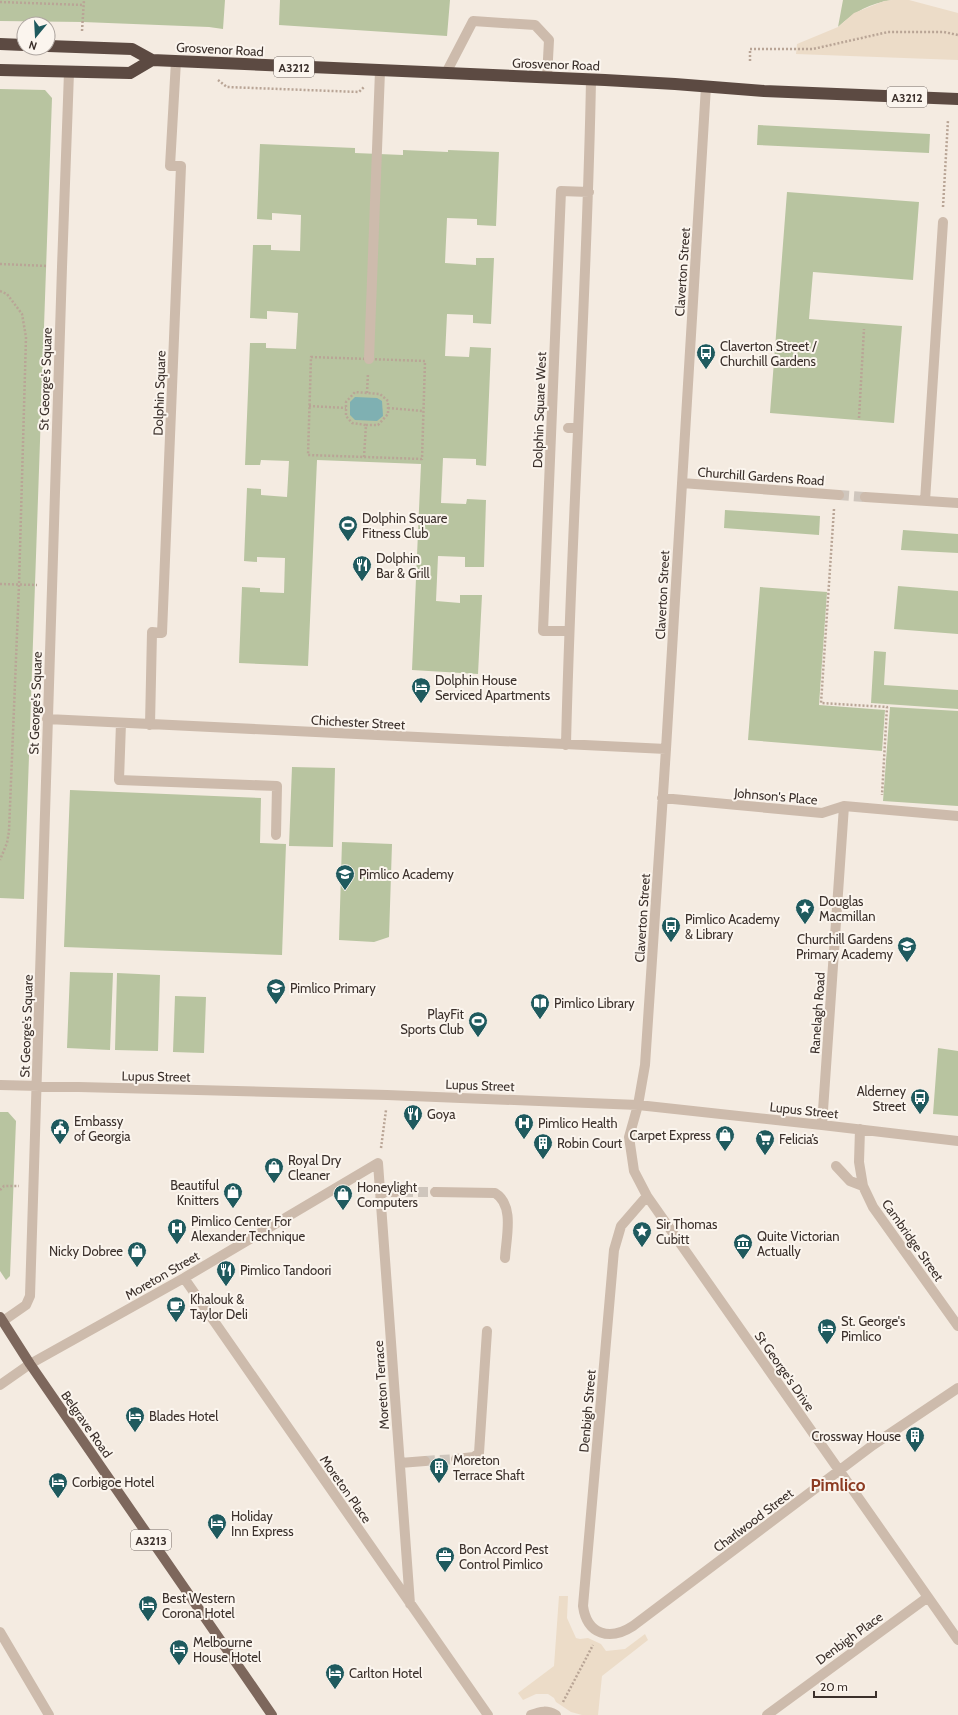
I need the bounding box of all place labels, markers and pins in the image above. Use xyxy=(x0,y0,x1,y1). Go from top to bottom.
place label: Claverton Street / Churchill Gardens xyxy=(720,338,817,369)
bus stop icon: Claverton Street / Churchill Gardens xyxy=(695,342,717,370)
place label: Dolphin Square Fitness Club xyxy=(362,510,448,541)
sports icon: Dolphin Square Fitness Club xyxy=(337,514,359,542)
place label: Dolphin Bar & Grill xyxy=(376,550,430,581)
restaurant icon: Dolphin Bar & Grill xyxy=(351,554,373,582)
place label: Dolphin House Serviced Apartments xyxy=(435,672,551,703)
hotel icon: Dolphin House Serviced Apartments xyxy=(410,676,432,704)
school or university icon: Pimlico Academy xyxy=(334,863,356,891)
place label: Pimlico Academy xyxy=(359,866,454,882)
place label: Douglas Macmillan xyxy=(819,893,875,924)
place icon: Douglas Macmillan xyxy=(794,897,816,925)
place label: Pimlico Academy & Library xyxy=(685,911,780,942)
bus stop icon: Pimlico Academy & Library xyxy=(660,915,682,943)
place label: Churchill Gardens Primary Academy xyxy=(796,931,894,962)
school or university icon: Churchill Gardens Primary Academy xyxy=(896,935,918,963)
school or university icon: Pimlico Primary xyxy=(265,977,287,1005)
place label: Pimlico Primary xyxy=(290,980,376,996)
library icon: Pimlico Library xyxy=(529,992,551,1020)
place label: Pimlico Library xyxy=(554,995,635,1011)
place label: PlayFit Sports Club xyxy=(400,1006,465,1037)
sports icon: PlayFit Sports Club xyxy=(467,1010,489,1038)
place label: Alderney Street xyxy=(857,1083,907,1114)
bus stop icon: Alderney Street xyxy=(909,1087,931,1115)
restaurant icon: Goya xyxy=(402,1103,424,1131)
place label: Goya xyxy=(427,1106,456,1122)
hospital icon: Pimlico Health xyxy=(513,1112,535,1140)
place label: Embassy of Georgia xyxy=(74,1113,131,1144)
place label: Pimlico Health xyxy=(538,1115,618,1131)
public building icon: Embassy of Georgia xyxy=(49,1117,71,1145)
shop icon: Carpet Express xyxy=(714,1124,736,1152)
place label: Carpet Express xyxy=(629,1127,712,1143)
supermarket icon: Felicia’s xyxy=(754,1128,776,1156)
place label: Felicia’s xyxy=(779,1131,819,1147)
building icon: Robin Court xyxy=(532,1132,554,1160)
place label: Robin Court xyxy=(557,1135,623,1151)
place label: Royal Dry Cleaner xyxy=(288,1152,342,1183)
shop icon: Royal Dry Cleaner xyxy=(263,1156,285,1184)
place label: Beautiful Knitters xyxy=(170,1177,220,1208)
place label: Honeylight Computers xyxy=(357,1179,419,1210)
shop icon: Beautiful Knitters xyxy=(222,1181,244,1209)
shop icon: Honeylight Computers xyxy=(332,1183,354,1211)
place label: Pimlico Center For Alexander Technique xyxy=(191,1213,306,1244)
place label: Sir Thomas Cubitt xyxy=(656,1216,718,1247)
hospital icon: Pimlico Center For Alexander Technique xyxy=(166,1217,188,1245)
place icon: Sir Thomas Cubitt xyxy=(631,1220,653,1248)
place label: Quite Victorian Actually xyxy=(757,1228,839,1259)
museum icon: Quite Victorian Actually xyxy=(732,1232,754,1260)
shop icon: Nicky Dobree xyxy=(126,1240,148,1268)
place label: Nicky Dobree xyxy=(49,1243,123,1259)
restaurant icon: Pimlico Tandoori xyxy=(215,1259,237,1287)
place label: Pimlico Tandoori xyxy=(240,1262,331,1278)
place label: Khalouk & Taylor Deli xyxy=(190,1291,248,1322)
cafe icon: Khalouk & Taylor Deli xyxy=(165,1295,187,1323)
place label: St. George's Pimlico xyxy=(841,1313,906,1344)
hotel icon: St. George's Pimlico xyxy=(816,1317,838,1345)
hotel icon: Blades Hotel xyxy=(124,1405,146,1433)
place label: Blades Hotel xyxy=(149,1408,218,1424)
building icon: Crossway House xyxy=(904,1425,926,1453)
place label: Crossway House xyxy=(811,1428,901,1444)
place label: Moreton Terrace Shaft xyxy=(453,1452,525,1483)
building icon: Moreton Terrace Shaft xyxy=(428,1456,450,1484)
hotel icon: Corbigoe Hotel xyxy=(47,1471,69,1499)
place label: Corbigoe Hotel xyxy=(72,1474,154,1490)
place label: Holiday Inn Express xyxy=(231,1508,294,1539)
hotel icon: Holiday Inn Express xyxy=(206,1512,228,1540)
place label: Bon Accord Pest Control Pimlico xyxy=(459,1541,549,1572)
office icon: Bon Accord Pest Control Pimlico xyxy=(434,1545,456,1573)
place label: Best Western Corona Hotel xyxy=(162,1590,235,1621)
hotel icon: Best Western Corona Hotel xyxy=(137,1594,159,1622)
place label: Melbourne House Hotel xyxy=(193,1634,261,1665)
hotel icon: Melbourne House Hotel xyxy=(168,1638,190,1666)
hotel icon: Carlton Hotel xyxy=(324,1662,346,1690)
place label: Carlton Hotel xyxy=(349,1665,422,1681)

